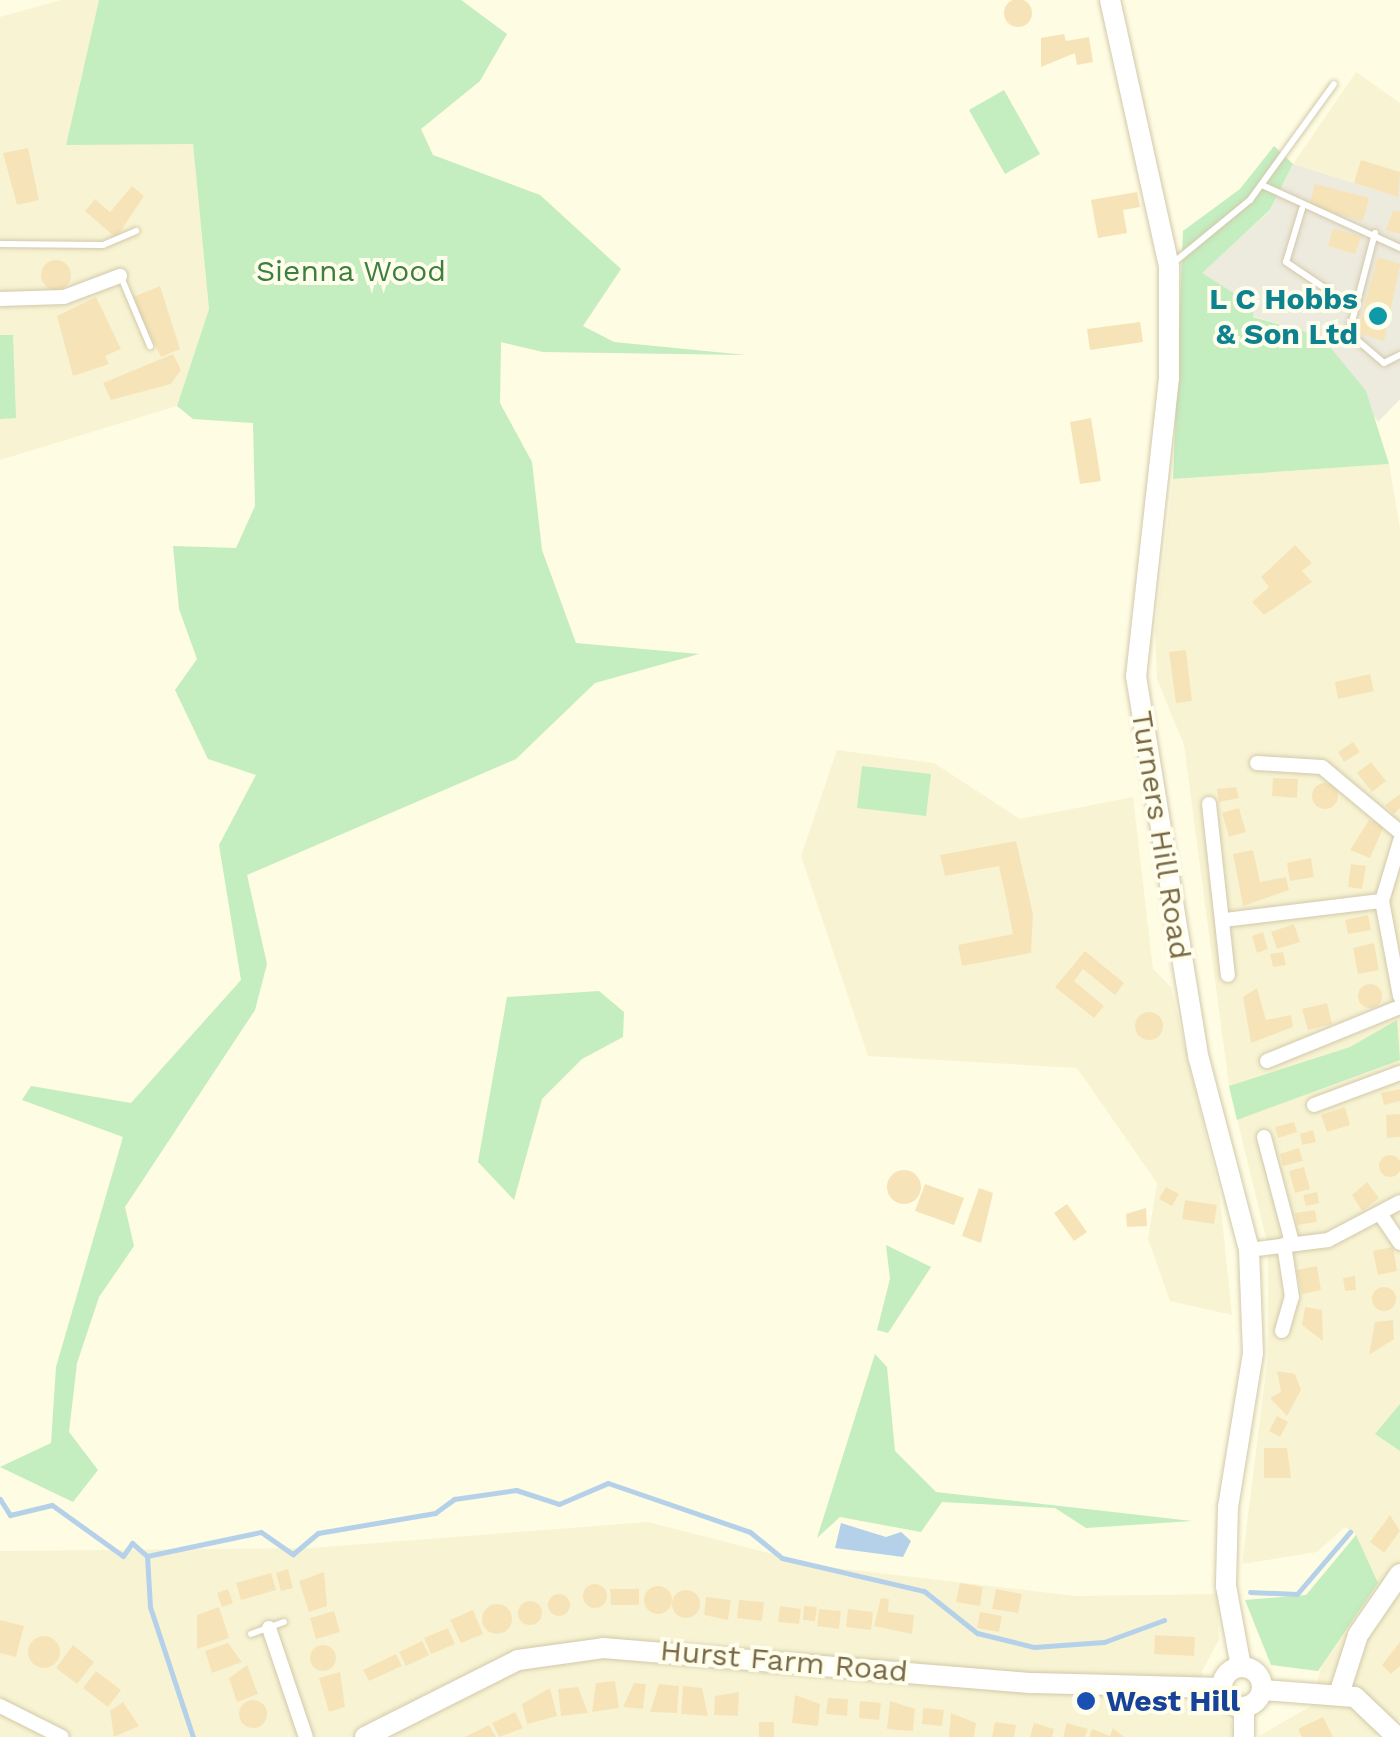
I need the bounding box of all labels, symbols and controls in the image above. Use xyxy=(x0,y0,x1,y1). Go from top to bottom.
park label: Sienna Wood xyxy=(255,253,447,289)
place label: L C Hobbs & Son Ltd xyxy=(1209,281,1358,352)
marker: L C Hobbs & Son Ltd xyxy=(1367,305,1389,327)
street label: Turners Hill Road xyxy=(1123,708,1199,962)
street label: Hurst Farm Road xyxy=(659,1632,909,1690)
place label: West Hill xyxy=(1106,1683,1240,1719)
marker: West Hill xyxy=(1075,1690,1097,1712)

